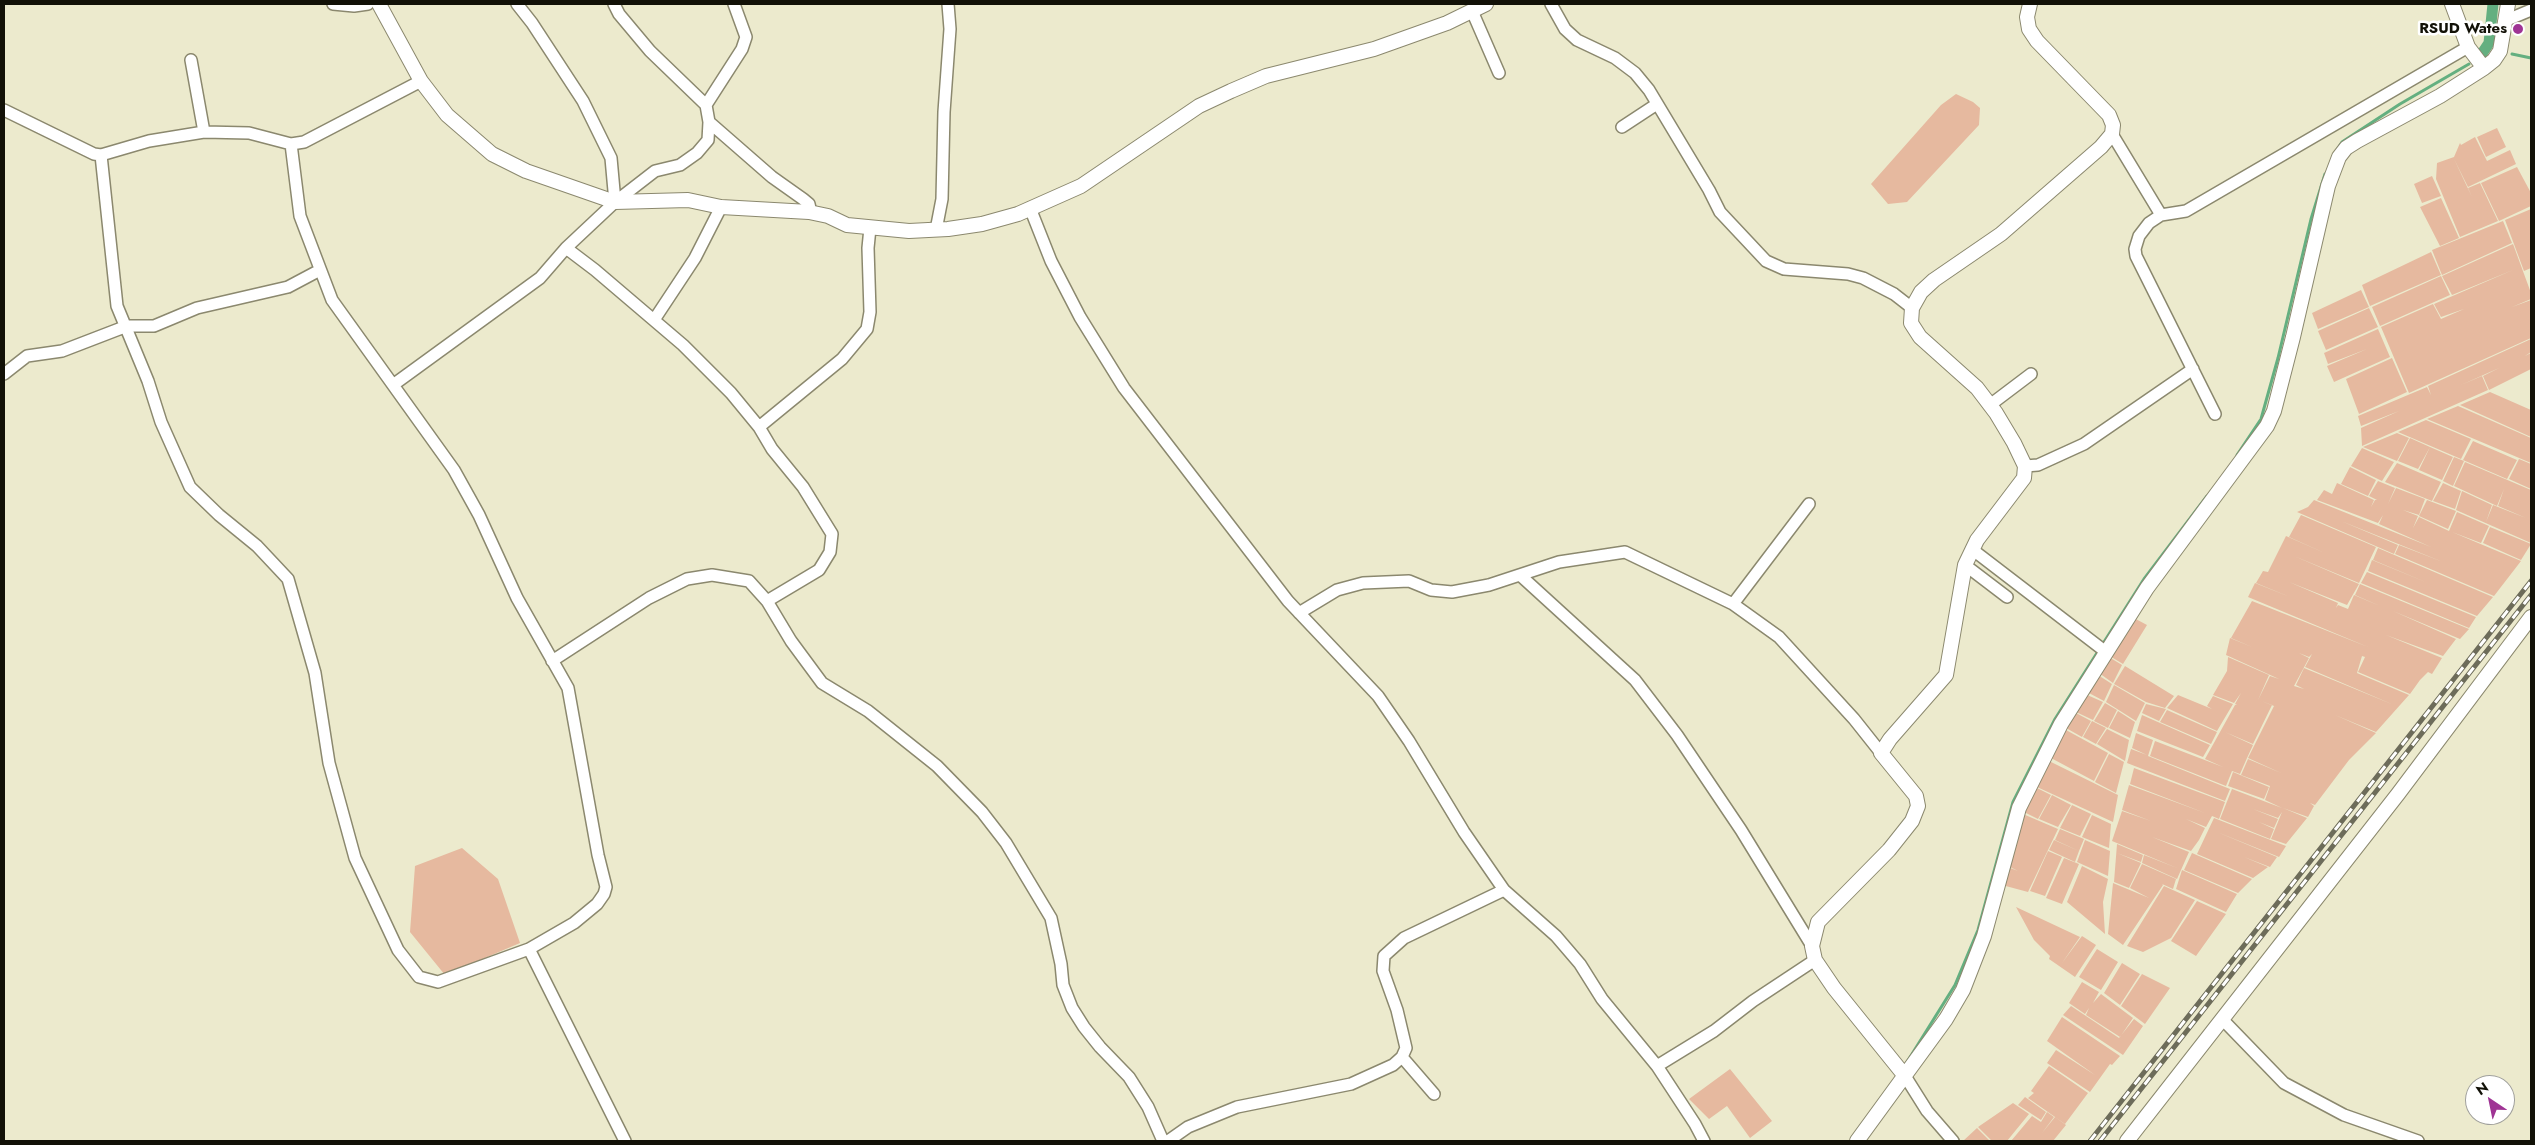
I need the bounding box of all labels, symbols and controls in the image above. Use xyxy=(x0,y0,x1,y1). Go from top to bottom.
place label: RSUD Wates xyxy=(2419,20,2507,38)
marker: RSUD Wates xyxy=(2511,22,2525,36)
north arrow xyxy=(2465,1075,2515,1125)
text: N xyxy=(2472,1077,2492,1100)

